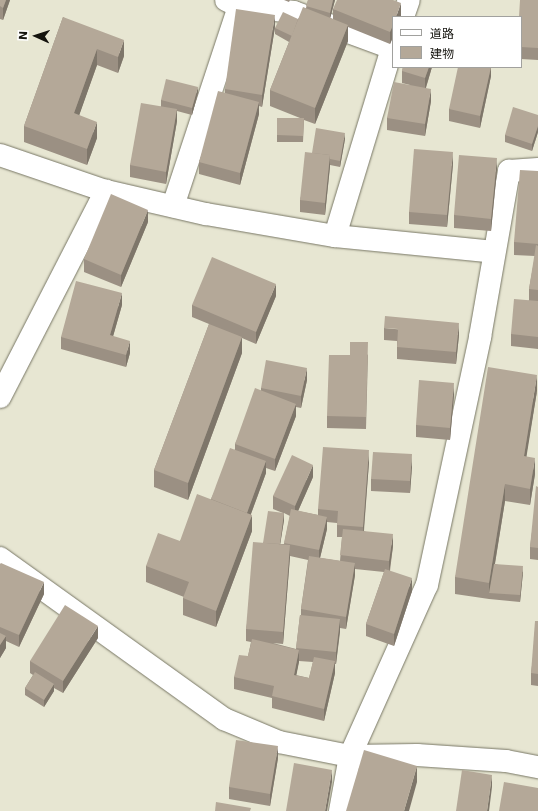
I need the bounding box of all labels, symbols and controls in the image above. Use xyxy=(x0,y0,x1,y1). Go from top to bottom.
north arrow xyxy=(16,16,56,56)
legend xyxy=(392,16,522,68)
text: 道路 xyxy=(430,27,454,41)
text: N xyxy=(17,30,30,40)
text: 建物 xyxy=(430,47,454,61)

